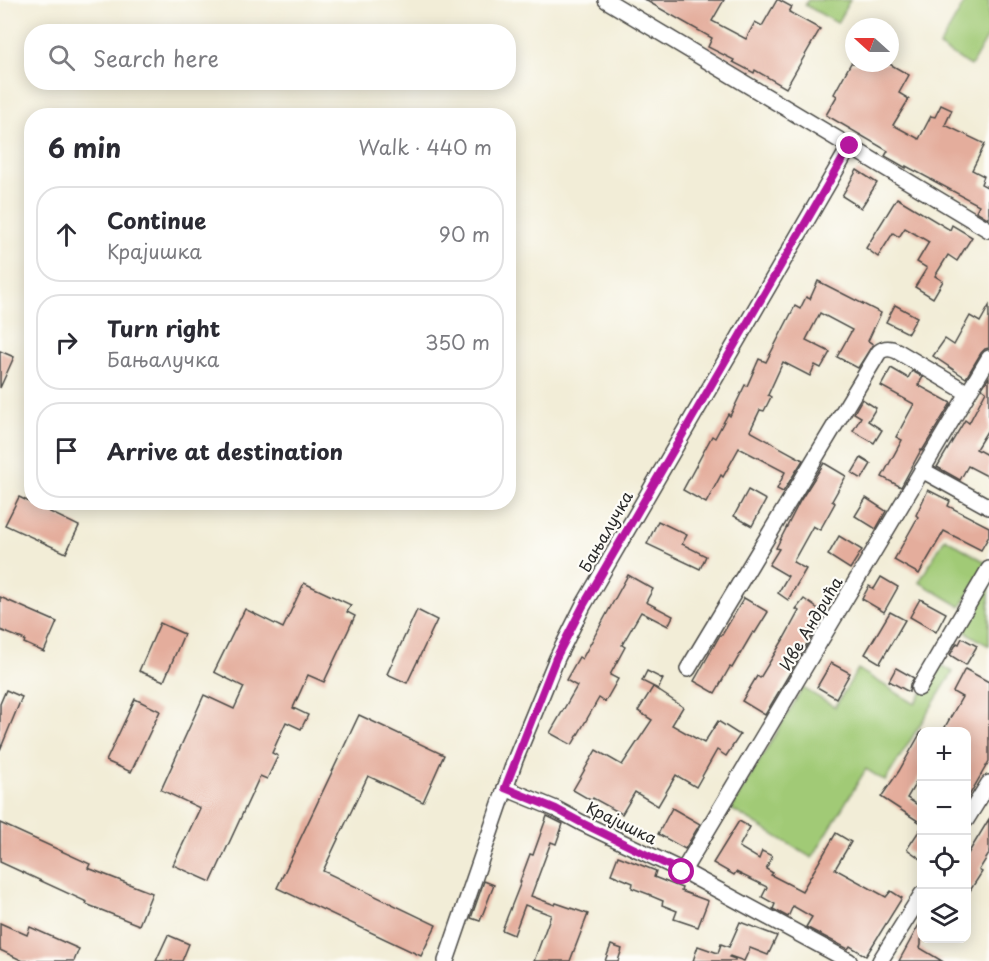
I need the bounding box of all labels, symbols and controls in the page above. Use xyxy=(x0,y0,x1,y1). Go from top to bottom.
north arrow xyxy=(845,18,899,72)
search box xyxy=(24,24,516,90)
icon: search xyxy=(45,41,78,74)
text: Search here xyxy=(93,41,219,74)
text: 6 min xyxy=(48,128,121,167)
text: Walk · 440 m xyxy=(359,132,492,162)
route end xyxy=(836,132,862,158)
text: Continue xyxy=(107,203,206,236)
icon: ahead xyxy=(50,218,83,251)
text: 90 m xyxy=(439,219,490,249)
text: Крајишка xyxy=(107,236,202,266)
text: Turn right xyxy=(107,311,220,344)
icon: right xyxy=(50,326,83,359)
text: 350 m xyxy=(425,327,490,357)
text: Бањалучка xyxy=(107,344,219,374)
icon: arrive xyxy=(50,434,83,467)
text: Arrive at destination xyxy=(107,434,343,467)
street label: Бањалучка xyxy=(572,486,638,576)
street label: Иве Андрића xyxy=(772,571,848,675)
map controls xyxy=(917,727,971,943)
button: + xyxy=(917,727,971,781)
button: − xyxy=(917,781,971,835)
street label: Крајишка xyxy=(583,795,661,849)
button: locate xyxy=(917,835,971,889)
route start xyxy=(668,858,694,884)
button: layers xyxy=(917,889,971,943)

